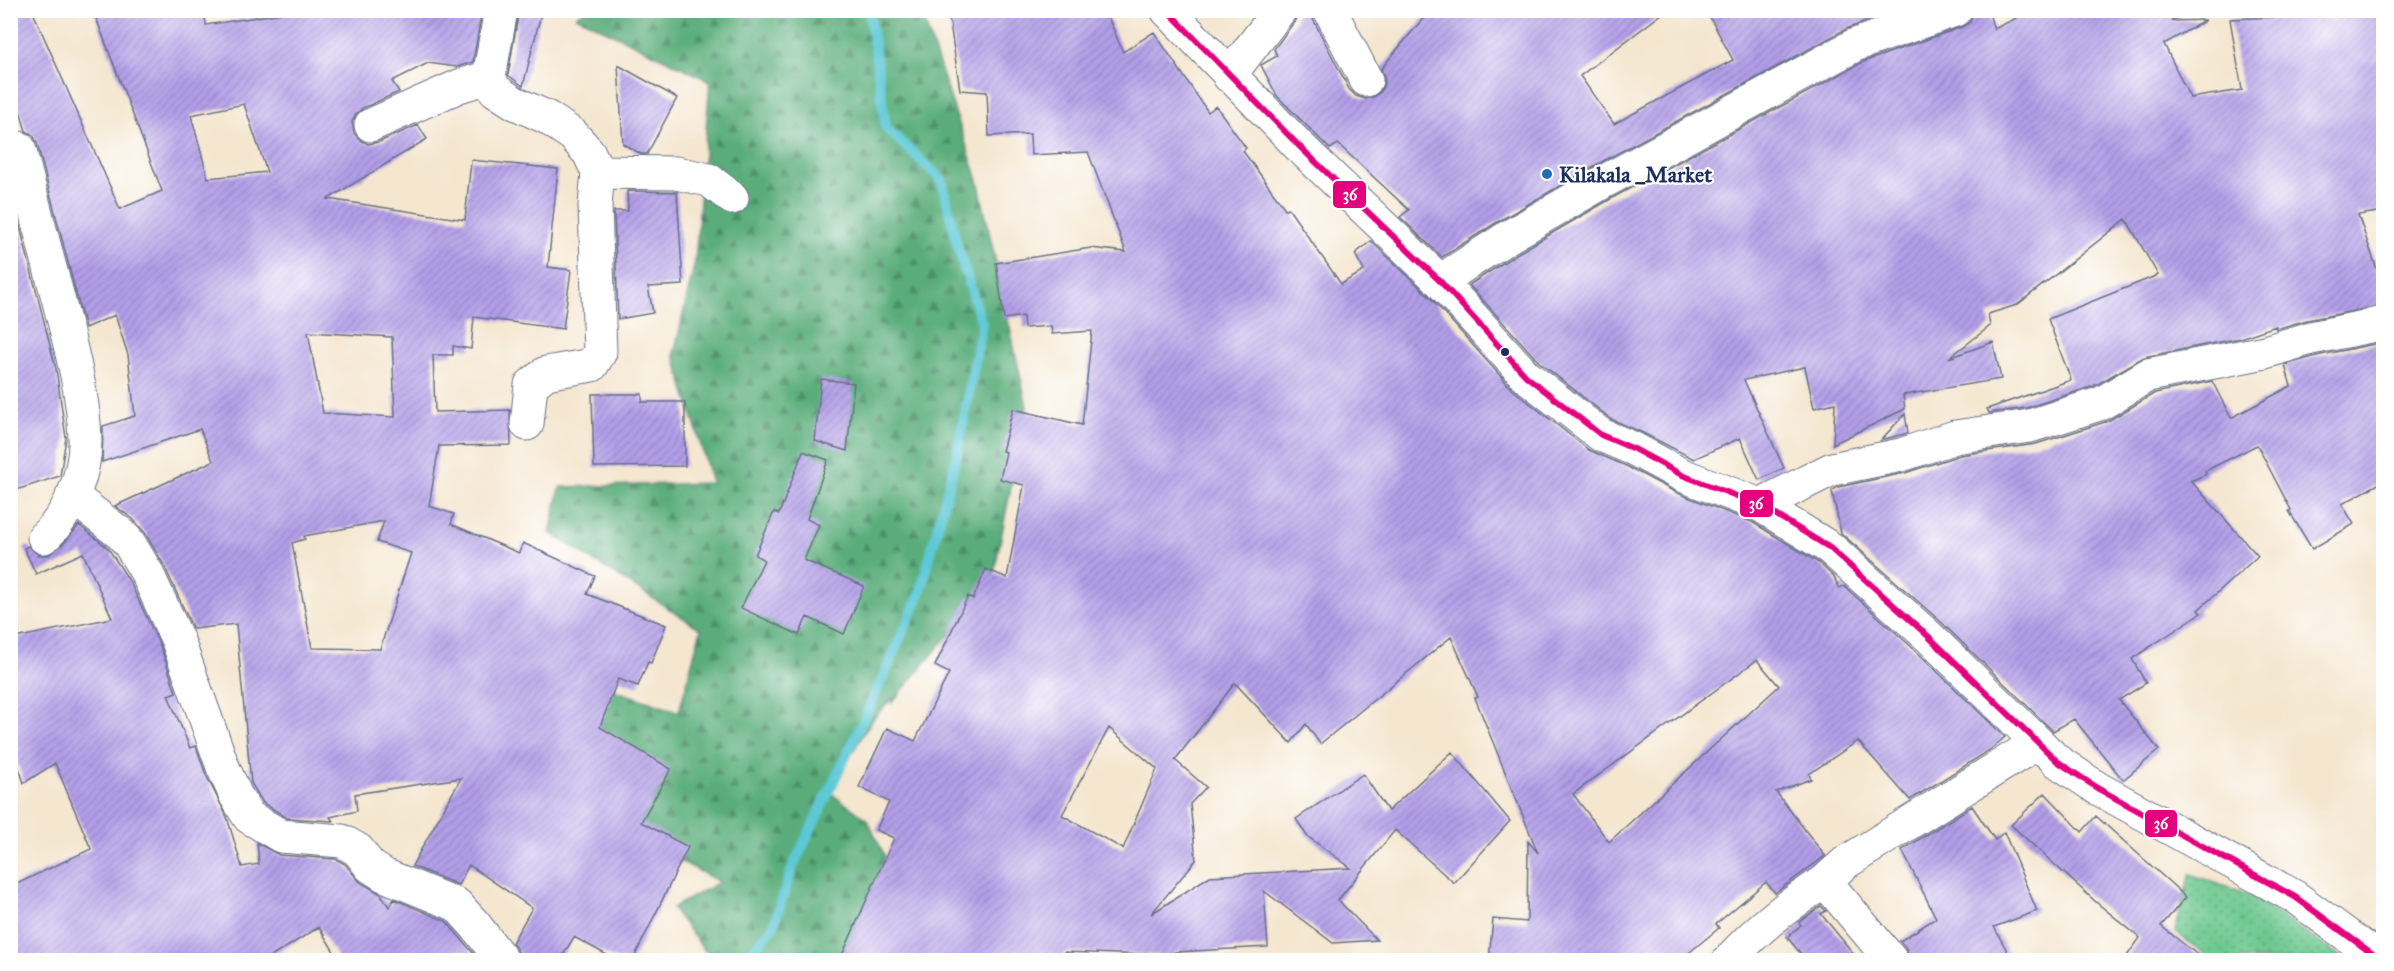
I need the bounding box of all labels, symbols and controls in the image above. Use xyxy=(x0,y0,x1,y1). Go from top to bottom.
place label: Kilakala _Market xyxy=(1559,161,1712,188)
marker: Kilakala _Market xyxy=(1540,167,1554,181)
line badge: 36 xyxy=(1332,180,1367,209)
text: 36 xyxy=(1343,185,1358,205)
unlabelled marker xyxy=(1499,346,1511,358)
line badge: 36 xyxy=(1739,489,1774,518)
text: 36 xyxy=(1749,494,1764,514)
line badge: 36 xyxy=(2144,809,2178,838)
text: 36 xyxy=(2154,814,2169,834)

